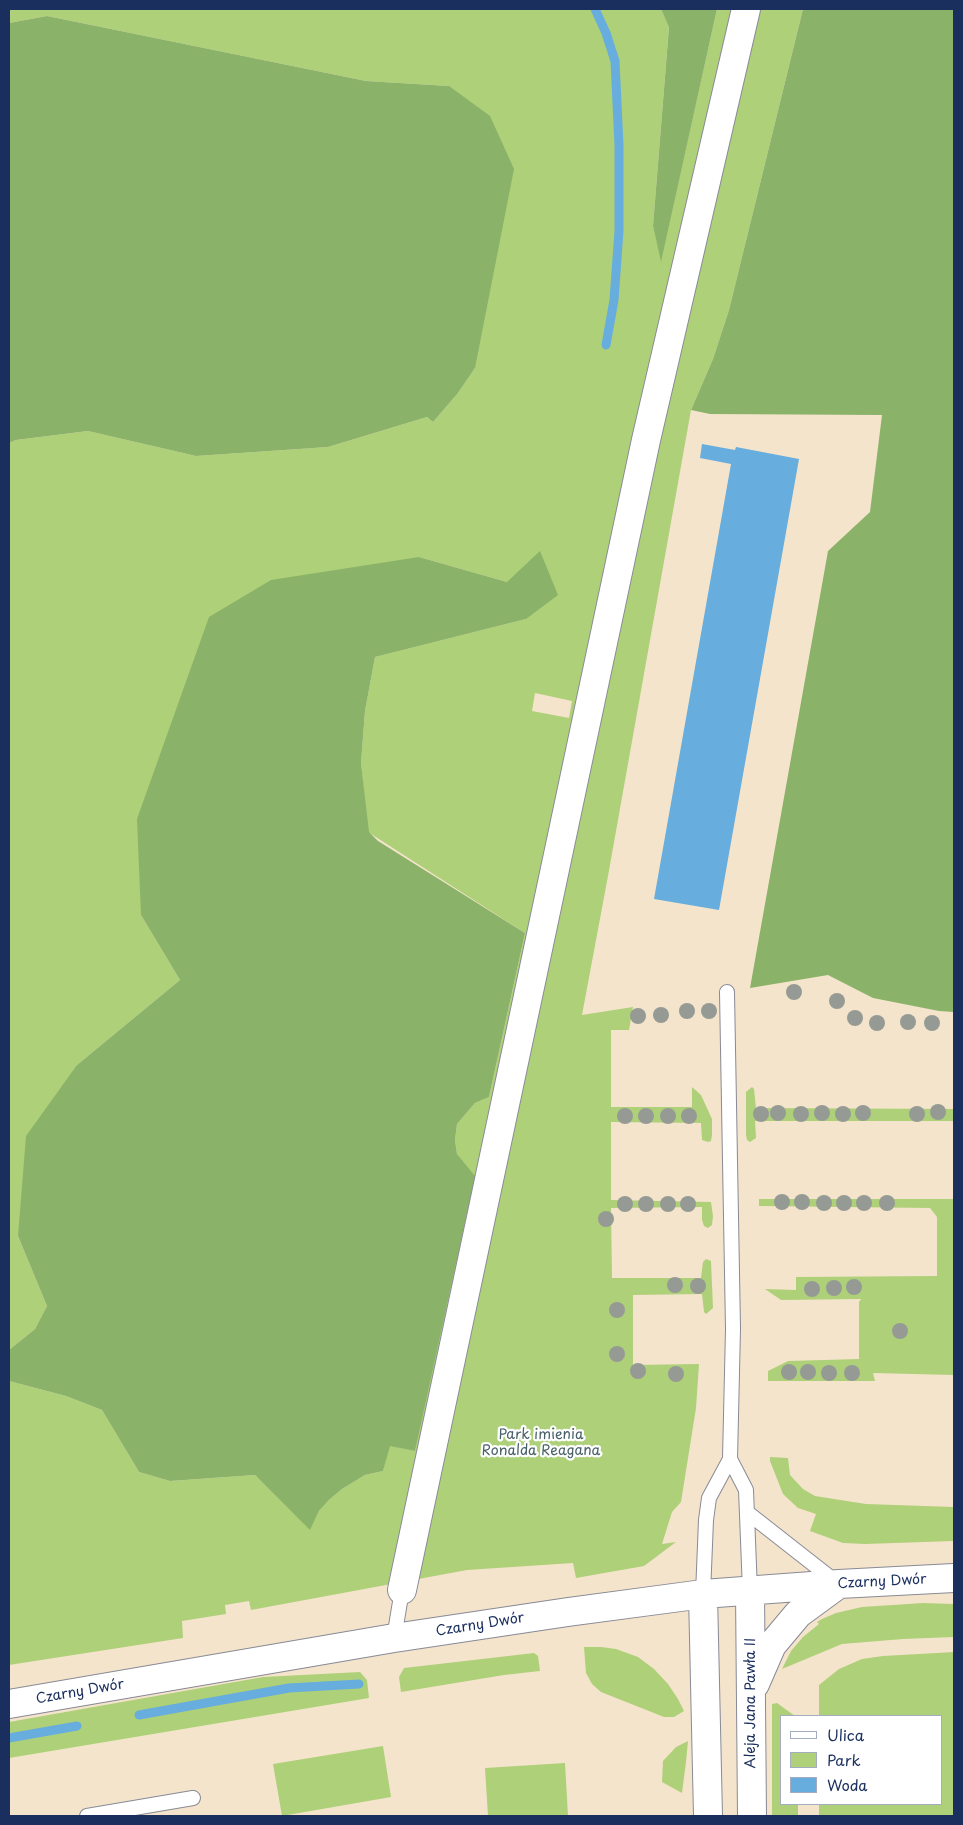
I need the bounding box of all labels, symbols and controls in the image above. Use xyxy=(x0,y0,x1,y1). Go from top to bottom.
park label: Park imienia Ronalda Reagana xyxy=(482,1427,600,1460)
street label: Czarny Dwór xyxy=(837,1571,927,1593)
street label: Czarny Dwór xyxy=(435,1610,525,1640)
street label: Aleja Jana Pawła II xyxy=(743,1638,759,1768)
street label: Czarny Dwór xyxy=(35,1676,125,1708)
legend xyxy=(780,1715,943,1805)
text: Ulica xyxy=(827,1723,864,1746)
text: Park xyxy=(827,1748,861,1771)
text: Woda xyxy=(827,1773,868,1796)

